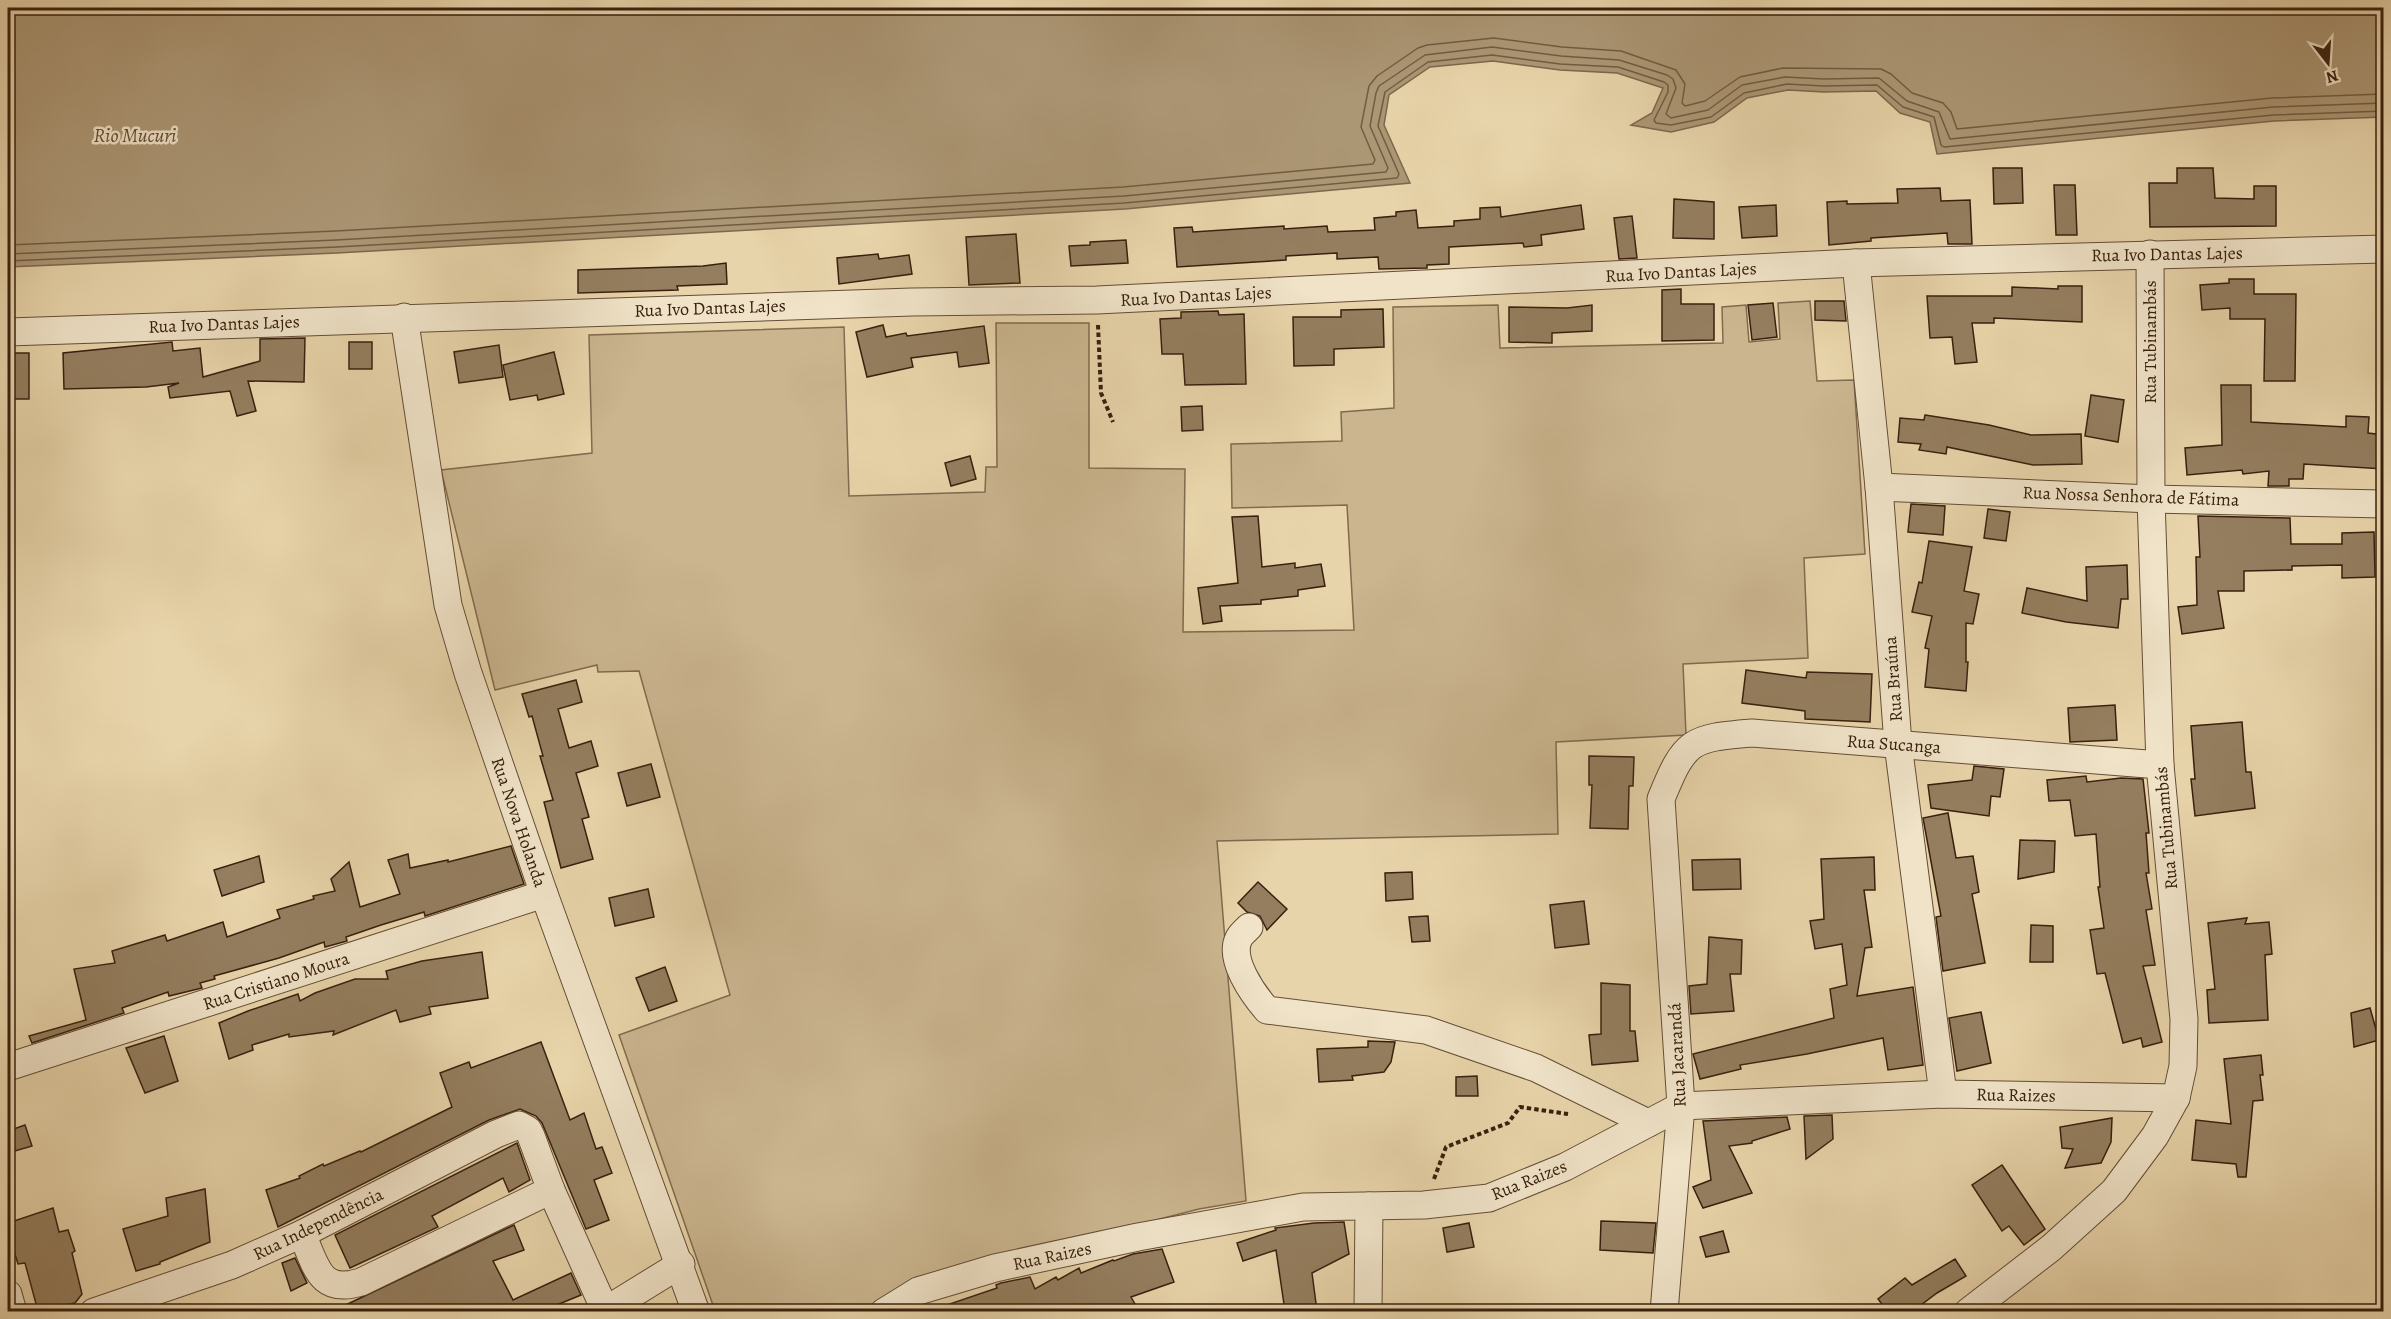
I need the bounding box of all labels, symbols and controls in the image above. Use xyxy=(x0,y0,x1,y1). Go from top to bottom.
north arrow xyxy=(2298,33,2358,93)
text: N xyxy=(2323,64,2341,89)
water label: Rio Mucuri xyxy=(94,122,176,149)
street label: Rua Ivo Dantas Lajes xyxy=(2091,241,2243,267)
street label: Rua Ivo Dantas Lajes xyxy=(1605,256,1757,288)
street label: Rua Ivo Dantas Lajes xyxy=(1120,280,1272,312)
street label: Rua Tubinambás xyxy=(2138,280,2162,404)
street label: Rua Ivo Dantas Lajes xyxy=(634,293,786,323)
street label: Rua Ivo Dantas Lajes xyxy=(148,309,300,339)
street label: Rua Nossa Senhora de Fátima xyxy=(2022,480,2240,512)
street label: Rua Braúna xyxy=(1878,635,1908,723)
street label: Rua Sucanga xyxy=(1846,729,1942,759)
street label: Rua Nova Holanda xyxy=(486,754,553,891)
street label: Rua Tubinambás xyxy=(2149,765,2183,891)
street label: Rua Cristiano Moura xyxy=(200,946,353,1016)
street label: Rua Jacarandá xyxy=(1662,1001,1692,1108)
street label: Rua Raizes xyxy=(1976,1082,2056,1108)
street label: Rua Raizes xyxy=(1487,1154,1571,1206)
street label: Rua Independência xyxy=(249,1182,388,1266)
street label: Rua Raizes xyxy=(1010,1236,1094,1276)

